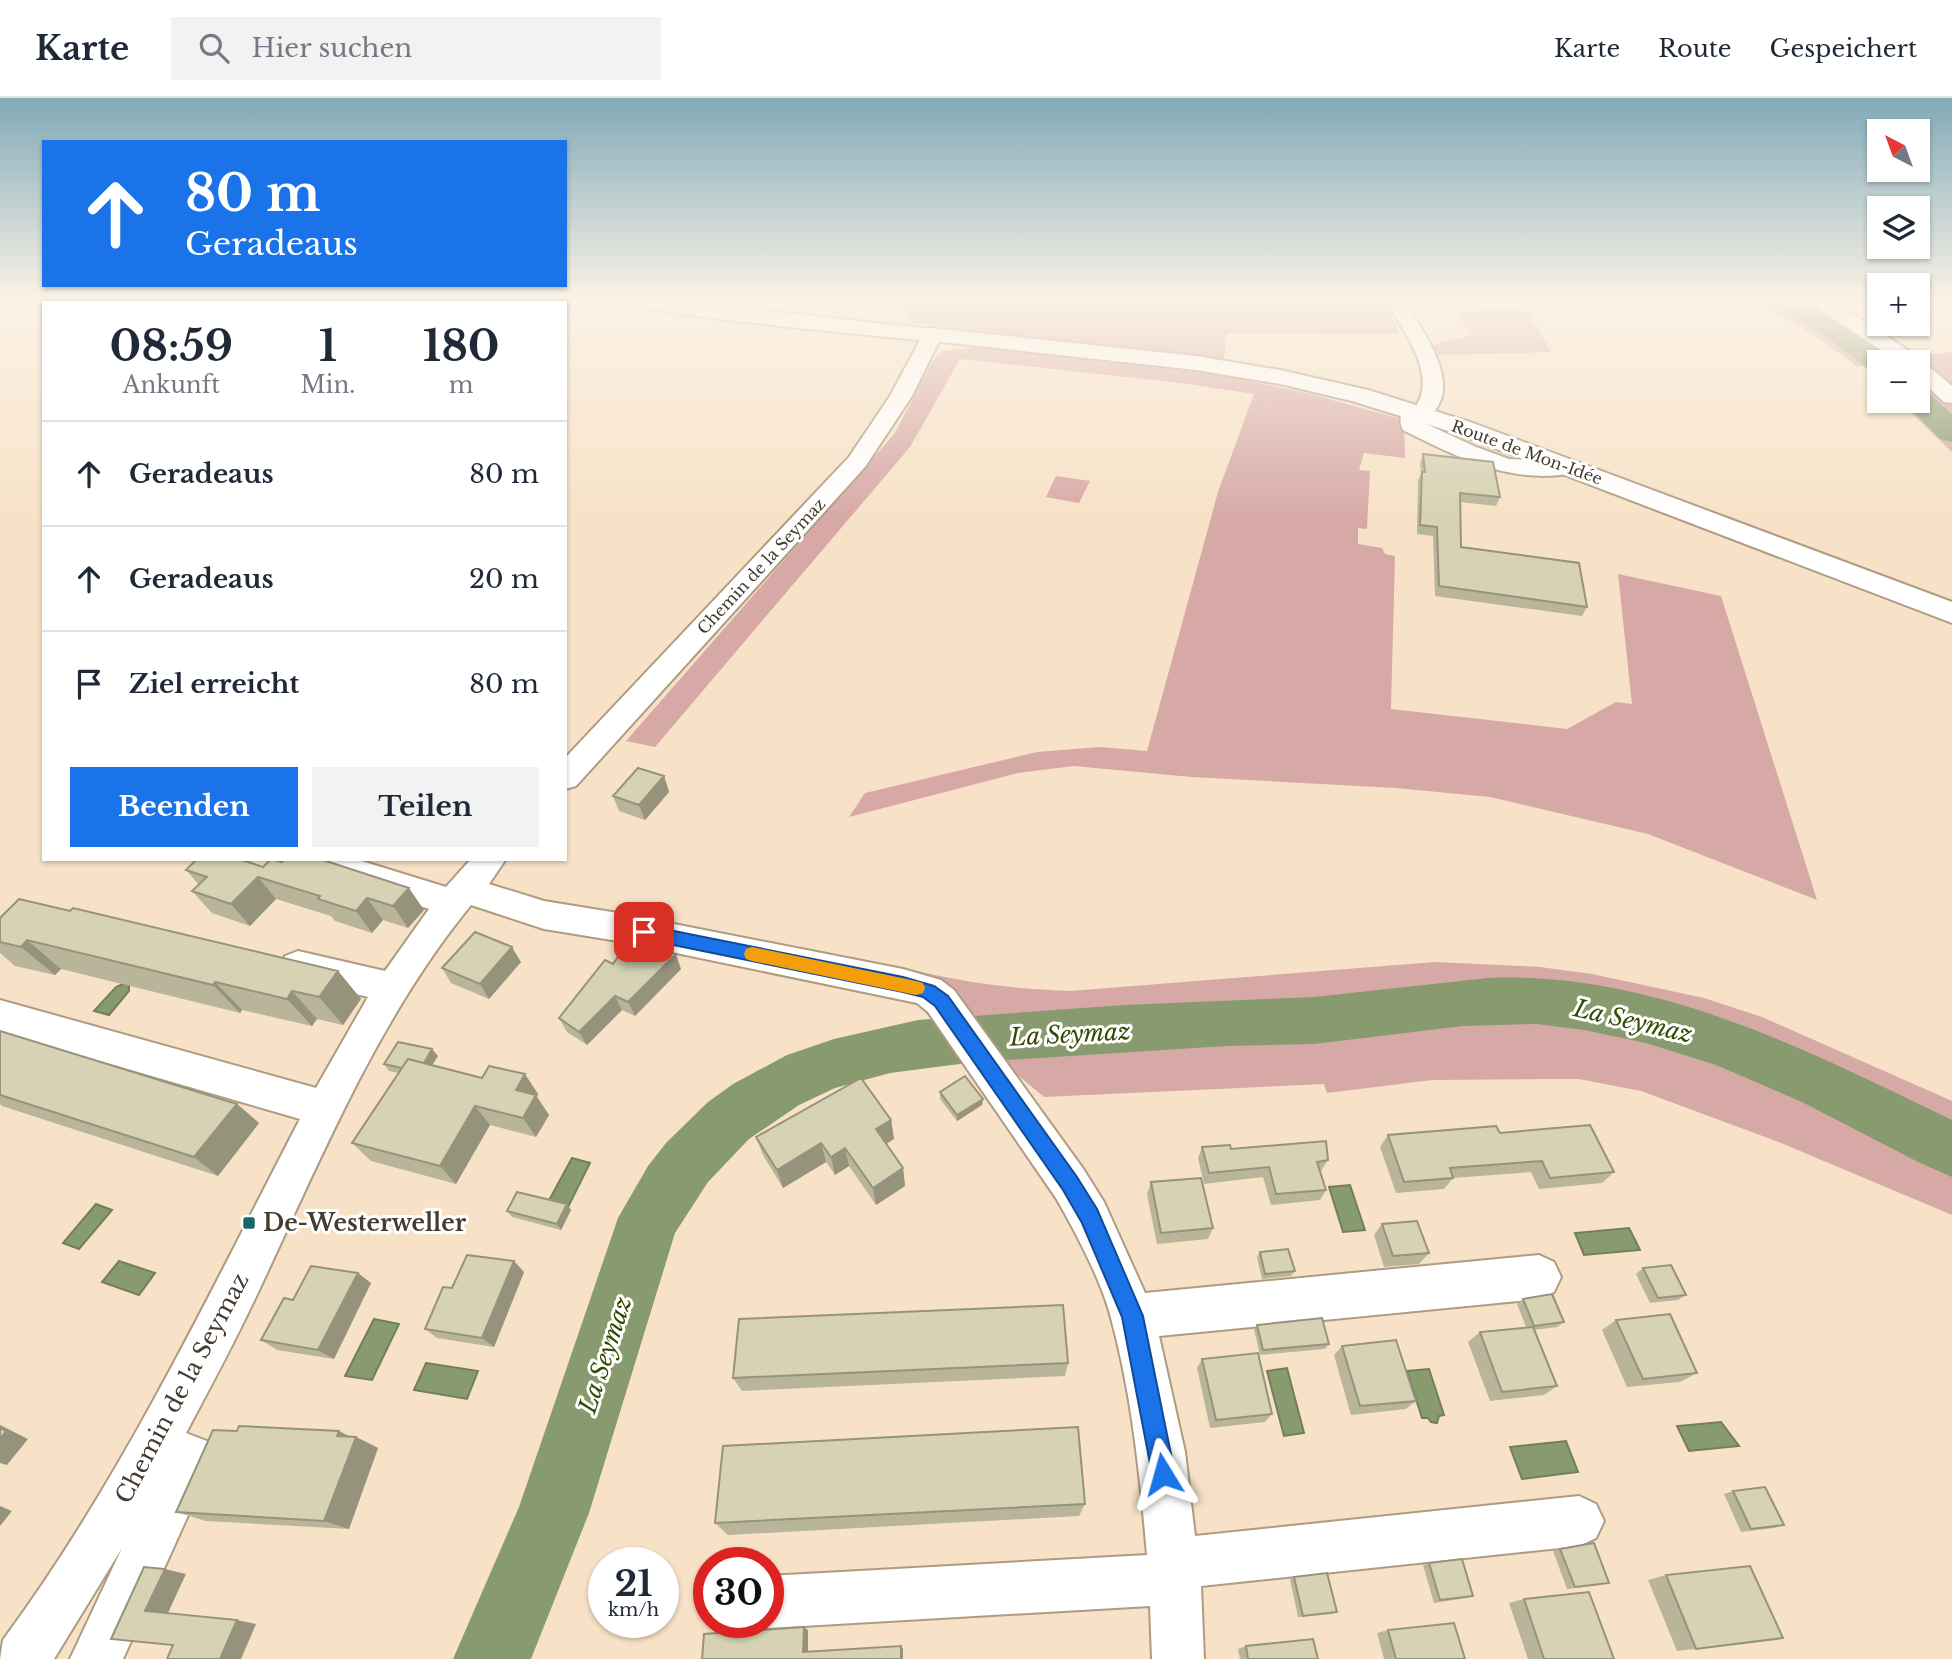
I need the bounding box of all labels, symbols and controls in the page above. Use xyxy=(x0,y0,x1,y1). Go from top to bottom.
search box xyxy=(171,17,661,80)
text: Karte xyxy=(35,28,129,69)
icon: search xyxy=(195,29,233,67)
text: Hier suchen xyxy=(251,32,412,64)
text: Karte xyxy=(1554,34,1620,63)
text: Route xyxy=(1658,34,1732,63)
text: Gespeichert xyxy=(1770,34,1917,63)
north arrow xyxy=(1867,119,1930,182)
map controls xyxy=(1867,119,1930,413)
text: 80 m xyxy=(185,163,320,224)
icon: ahead xyxy=(70,168,161,259)
button: layers xyxy=(1867,196,1930,259)
text: Geradeaus xyxy=(185,224,358,264)
button: + xyxy=(1867,273,1930,336)
text: 08:59 xyxy=(109,320,233,372)
text: 1 xyxy=(319,320,337,372)
text: 180 xyxy=(423,320,500,372)
button: − xyxy=(1867,350,1930,413)
text: Ankunft xyxy=(123,371,220,399)
text: Min. xyxy=(301,371,355,399)
text: m xyxy=(449,371,474,399)
street label: Route de Mon-Idée xyxy=(1449,415,1605,489)
icon: ahead xyxy=(70,455,108,493)
text: Geradeaus xyxy=(129,458,274,490)
text: 80 m xyxy=(469,458,539,490)
street label: Chemin de la Seymaz xyxy=(693,494,829,638)
icon: ahead xyxy=(70,560,108,598)
text: Geradeaus xyxy=(129,563,274,595)
text: 20 m xyxy=(469,563,539,595)
icon: arrive xyxy=(70,665,108,703)
text: Ziel erreicht xyxy=(129,668,299,700)
text: 80 m xyxy=(469,668,539,700)
button: Beenden xyxy=(70,767,298,847)
button: Teilen xyxy=(312,767,539,847)
pin xyxy=(614,902,674,962)
icon: arrive xyxy=(625,913,663,951)
water label: La Seymaz xyxy=(1570,993,1695,1049)
water label: La Seymaz xyxy=(1008,1016,1131,1052)
place label: De-Westerweller xyxy=(263,1209,467,1237)
marker: De-Westerweller xyxy=(241,1215,257,1231)
street label: Chemin de la Seymaz xyxy=(109,1268,255,1508)
water label: La Seymaz xyxy=(572,1293,637,1418)
position arrow xyxy=(1126,1437,1200,1511)
speed limit sign: 30 xyxy=(693,1547,784,1638)
text: 21 xyxy=(614,1562,653,1605)
text: km/h xyxy=(608,1599,659,1621)

